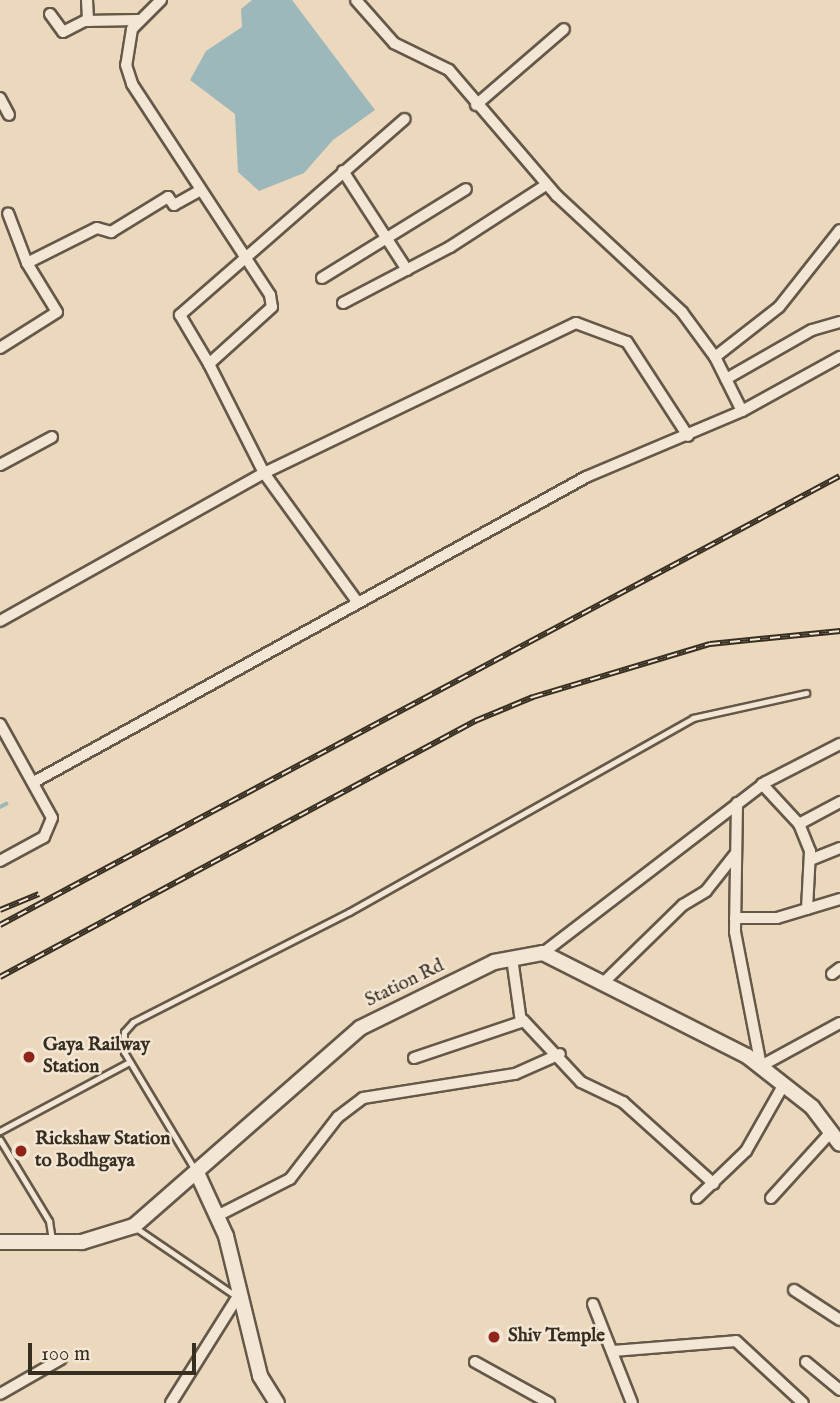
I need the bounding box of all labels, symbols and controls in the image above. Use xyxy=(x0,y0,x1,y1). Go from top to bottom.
street label: Station Rd xyxy=(362,955,448,1013)
place label: Gaya Railway Station xyxy=(43,1035,150,1079)
marker: Gaya Railway Station xyxy=(21,1049,37,1065)
place label: Rickshaw Station to Bodhgaya xyxy=(35,1129,170,1173)
marker: Rickshaw Station to Bodhgaya xyxy=(13,1143,29,1159)
place label: Shiv Temple xyxy=(508,1326,605,1348)
marker: Shiv Temple xyxy=(486,1329,502,1345)
scale bar xyxy=(32,1330,200,1374)
text: 100 m xyxy=(41,1341,90,1368)

